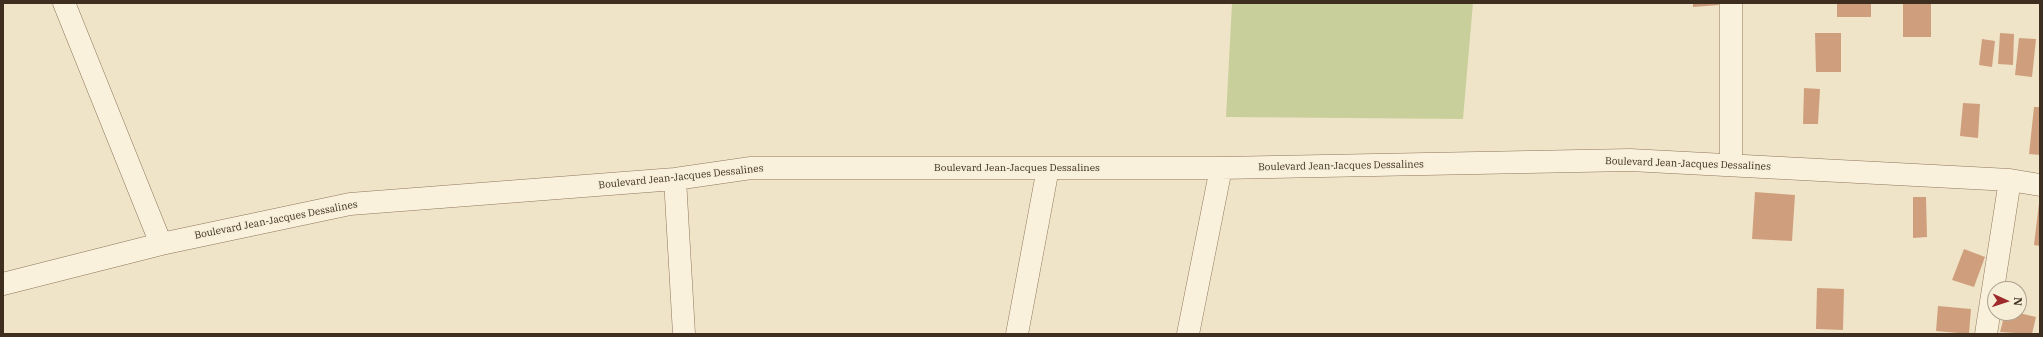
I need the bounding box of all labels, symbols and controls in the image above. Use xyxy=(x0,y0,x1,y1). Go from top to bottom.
street label: Boulevard Jean-Jacques Dessalines xyxy=(1605,155,1771,173)
street label: Boulevard Jean-Jacques Dessalines xyxy=(1258,159,1424,173)
street label: Boulevard Jean-Jacques Dessalines xyxy=(598,162,764,192)
street label: Boulevard Jean-Jacques Dessalines xyxy=(934,162,1100,174)
street label: Boulevard Jean-Jacques Dessalines xyxy=(193,198,359,242)
north arrow xyxy=(1987,281,2027,321)
text: N xyxy=(2011,297,2025,306)

